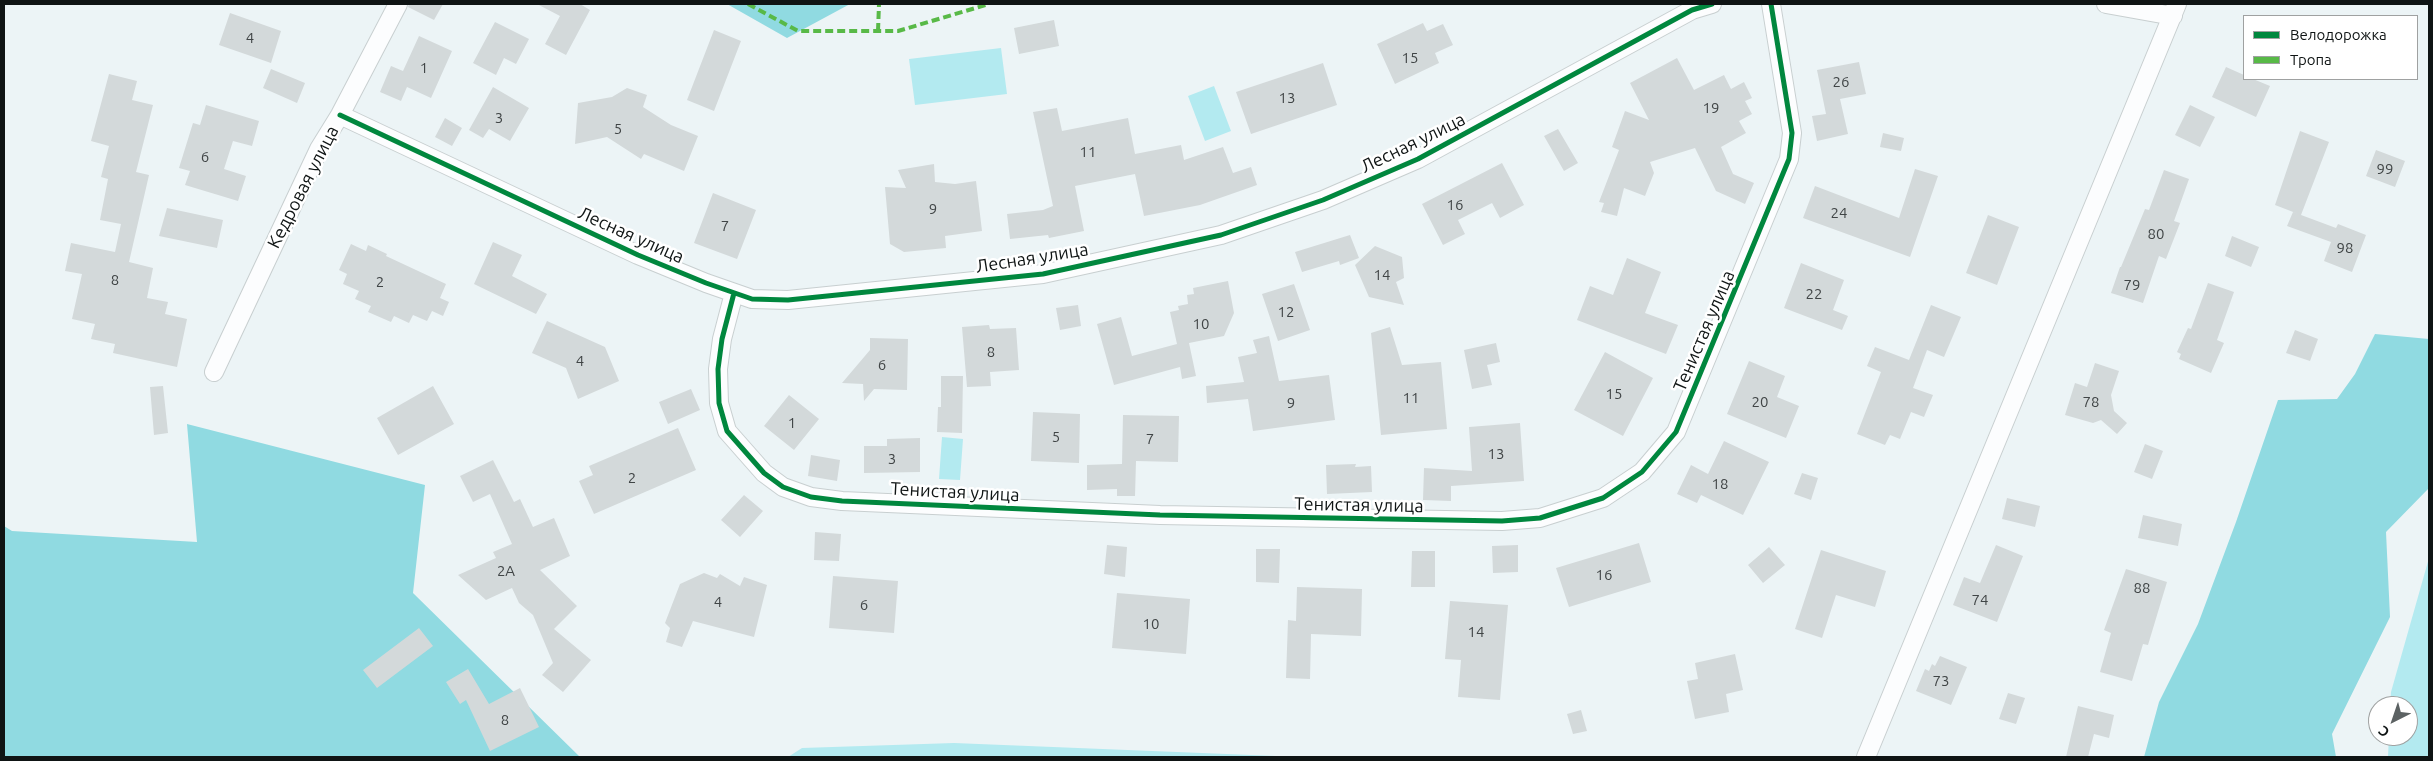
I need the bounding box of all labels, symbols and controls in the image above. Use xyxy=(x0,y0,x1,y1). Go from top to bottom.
legend xyxy=(2243,15,2418,80)
text: Велодорожка xyxy=(2290,26,2387,43)
house number: 4 xyxy=(246,29,254,47)
house number: 15 xyxy=(1402,49,1418,67)
text: Тропа xyxy=(2290,51,2332,68)
house number: 1 xyxy=(420,59,428,77)
house number: 26 xyxy=(1833,73,1849,91)
house number: 13 xyxy=(1279,89,1295,107)
house number: 19 xyxy=(1703,99,1719,117)
street label: Лесная улица xyxy=(1357,108,1469,178)
house number: 3 xyxy=(495,109,503,127)
house number: 5 xyxy=(614,120,622,138)
street label: Кедровая улица xyxy=(263,122,343,252)
house number: 11 xyxy=(1080,143,1096,161)
house number: 6 xyxy=(201,148,209,166)
house number: 99 xyxy=(2377,160,2393,178)
house number: 16 xyxy=(1447,196,1463,214)
house number: 9 xyxy=(929,200,937,218)
street label: Лесная улица xyxy=(575,202,687,268)
house number: 24 xyxy=(1831,204,1847,222)
house number: 7 xyxy=(721,217,729,235)
house number: 80 xyxy=(2148,225,2164,243)
street label: Лесная улица xyxy=(974,238,1090,278)
house number: 98 xyxy=(2337,239,2353,257)
house number: 14 xyxy=(1374,266,1390,284)
street label: Тенистая улица xyxy=(1669,267,1739,395)
house number: 8 xyxy=(111,271,119,289)
house number: 2 xyxy=(376,273,384,291)
house number: 79 xyxy=(2124,276,2140,294)
house number: 22 xyxy=(1806,285,1822,303)
house number: 12 xyxy=(1278,303,1294,321)
house number: 10 xyxy=(1193,315,1209,333)
house number: 8 xyxy=(987,343,995,361)
house number: 4 xyxy=(576,352,584,370)
house number: 6 xyxy=(878,356,886,374)
house number: 15 xyxy=(1606,385,1622,403)
house number: 11 xyxy=(1403,389,1419,407)
house number: 20 xyxy=(1752,393,1768,411)
house number: 78 xyxy=(2083,393,2099,411)
house number: 9 xyxy=(1287,394,1295,412)
house number: 1 xyxy=(788,414,796,432)
house number: 5 xyxy=(1052,428,1060,446)
house number: 7 xyxy=(1146,430,1154,448)
house number: 13 xyxy=(1488,445,1504,463)
house number: 3 xyxy=(888,450,896,468)
house number: 2 xyxy=(628,469,636,487)
house number: 18 xyxy=(1712,475,1728,493)
street label: Тенистая улица xyxy=(890,478,1020,506)
street label: Тенистая улица xyxy=(1294,493,1424,517)
house number: 2А xyxy=(497,562,515,580)
house number: 16 xyxy=(1596,566,1612,584)
house number: 88 xyxy=(2134,579,2150,597)
house number: 74 xyxy=(1972,591,1988,609)
house number: 4 xyxy=(714,593,722,611)
house number: 6 xyxy=(860,596,868,614)
house number: 10 xyxy=(1143,615,1159,633)
house number: 14 xyxy=(1468,623,1484,641)
house number: 73 xyxy=(1933,672,1949,690)
north arrow xyxy=(2368,696,2418,746)
house number: 8 xyxy=(501,711,509,729)
text: С xyxy=(2375,723,2392,741)

